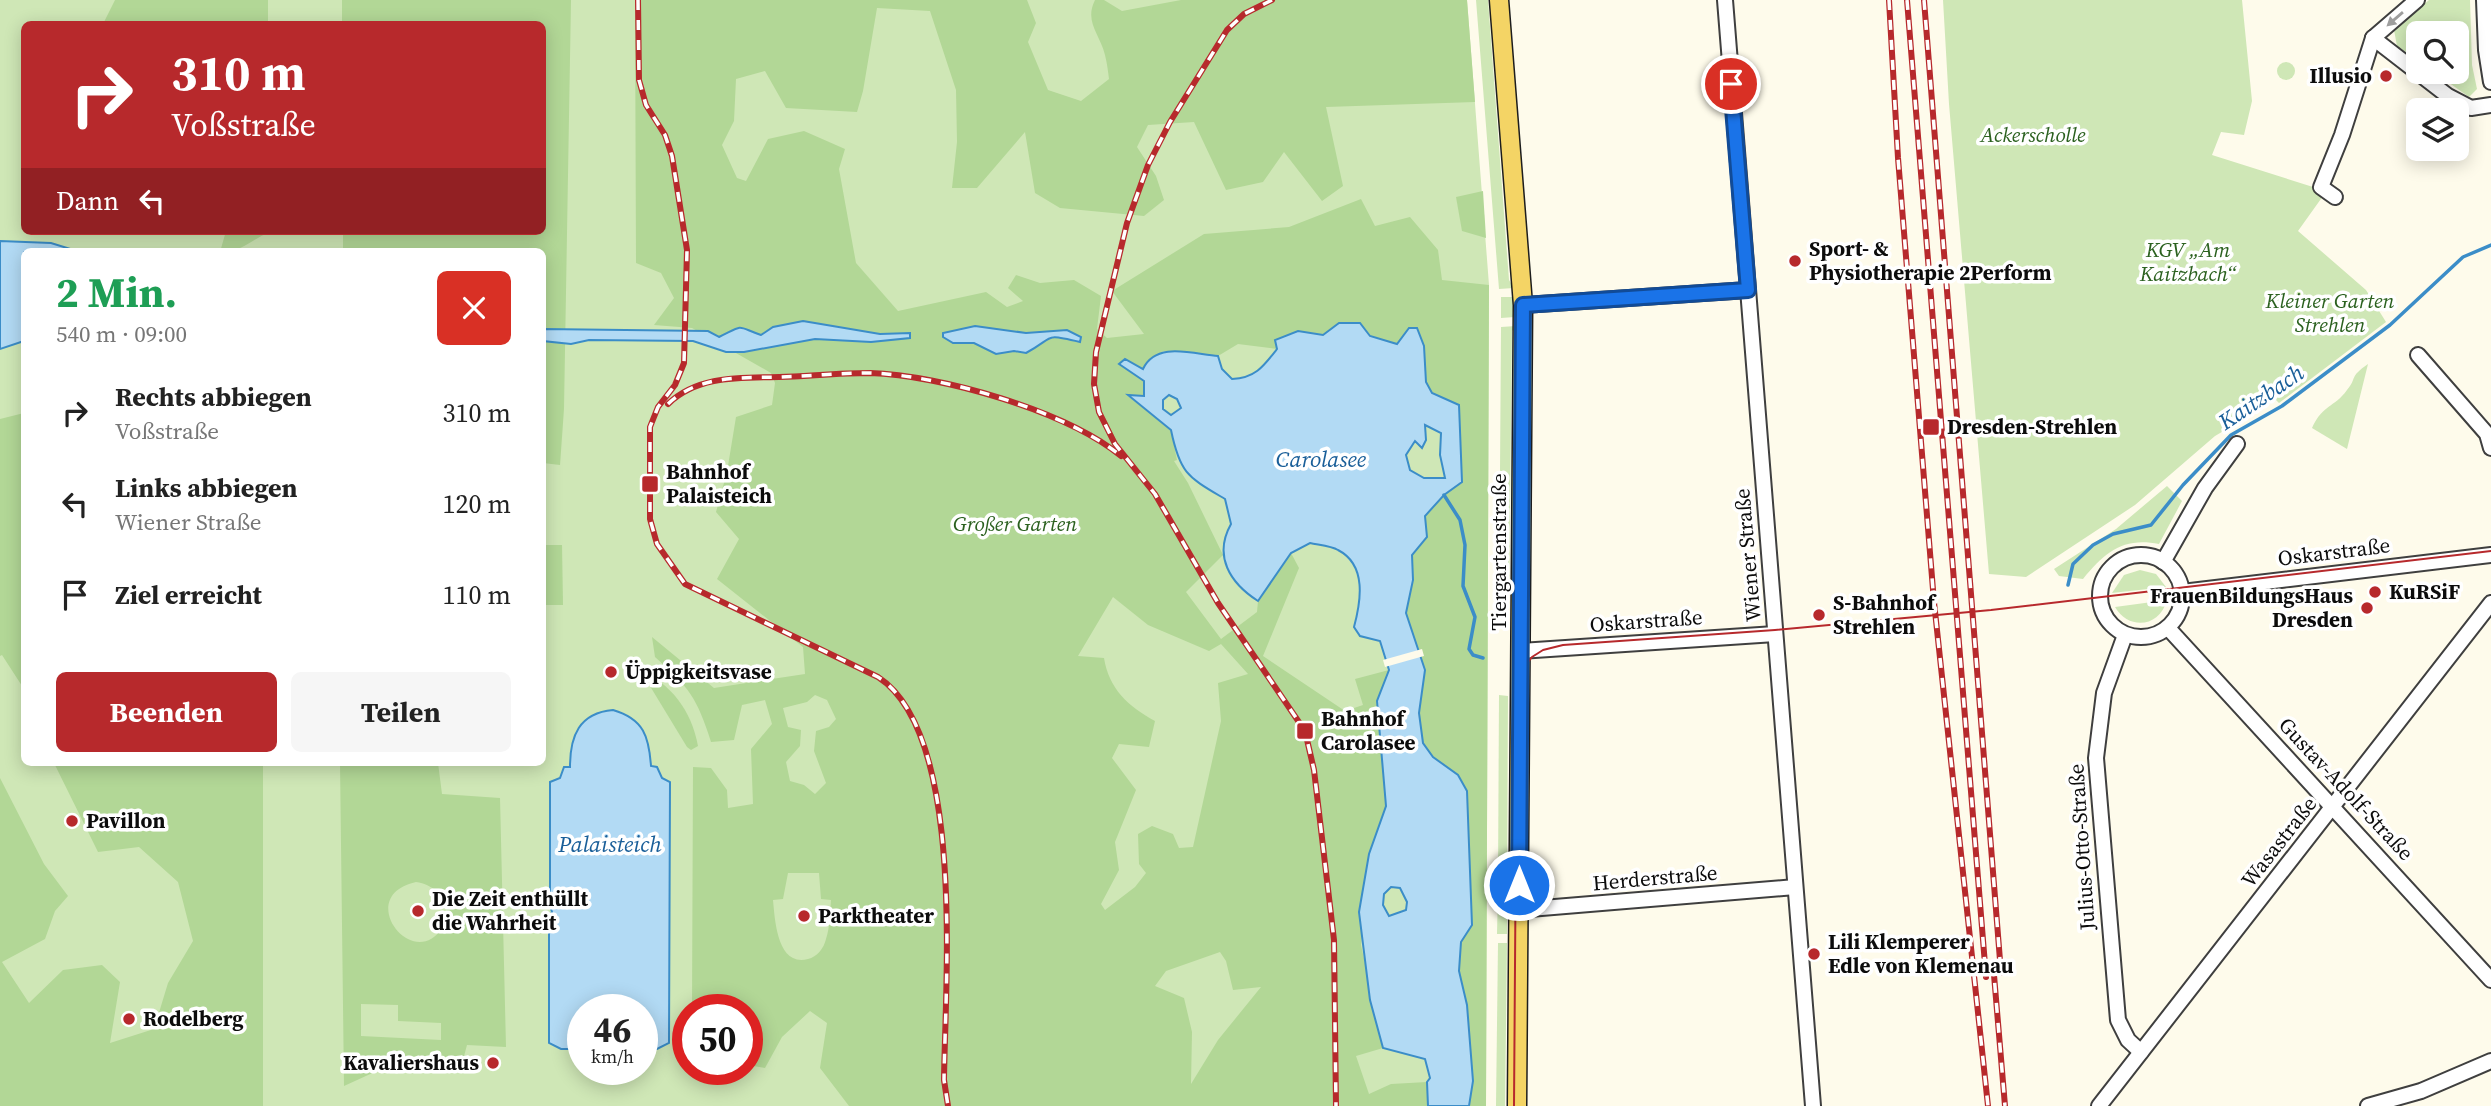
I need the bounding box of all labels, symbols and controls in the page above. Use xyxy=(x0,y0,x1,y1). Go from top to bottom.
one-way arrow xyxy=(2386,11,2403,26)
map controls xyxy=(2406,21,2469,161)
button: search xyxy=(2406,21,2469,84)
text: 310 m xyxy=(171,39,306,106)
icon: right xyxy=(56,49,147,140)
pin xyxy=(1701,54,1761,114)
place label: Illusio xyxy=(2310,61,2372,90)
icon: arrive xyxy=(1712,65,1750,103)
marker: Illusio xyxy=(2378,68,2394,84)
button: layers xyxy=(2406,98,2469,161)
text: Voßstraße xyxy=(171,103,316,147)
park label: Ackerscholle xyxy=(1979,120,2086,149)
icon: left xyxy=(133,182,171,220)
text: Dann xyxy=(56,183,119,219)
place label: Sport- & Physiotherapie 2Perform xyxy=(1809,234,2052,287)
park label: KGV „Am Kaitzbach“ xyxy=(2139,235,2237,288)
marker: Sport- & Physiotherapie 2Perform xyxy=(1787,253,1803,269)
text: 2 Min. xyxy=(56,263,177,321)
button: close xyxy=(437,271,511,345)
park label: Kleiner Garten Strehlen xyxy=(2265,286,2395,339)
text: 540 m · 09:00 xyxy=(56,318,187,350)
water label: Kaitzbach xyxy=(2211,356,2310,438)
text: Rechts abbiegen xyxy=(115,379,312,415)
icon: right xyxy=(56,394,94,432)
text: 310 m xyxy=(443,395,511,431)
place label: Dresden-Strehlen xyxy=(1947,412,2117,441)
text: Voßstraße xyxy=(115,415,219,447)
marker: Dresden-Strehlen xyxy=(1921,417,1941,437)
water label: Carolasee xyxy=(1276,443,1367,475)
place label: Bahnhof Palaisteich xyxy=(666,457,772,510)
text: Links abbiegen xyxy=(115,470,298,506)
street label: Tiergartenstraße xyxy=(1484,473,1513,631)
marker: Bahnhof Palaisteich xyxy=(640,474,660,494)
icon: left xyxy=(56,485,94,523)
text: 120 m xyxy=(443,486,511,522)
street label: Wiener Straße xyxy=(1727,487,1768,623)
text: Wiener Straße xyxy=(115,506,262,538)
park label: Großer Garten xyxy=(953,509,1077,538)
street label: Oskarstraße xyxy=(2276,530,2392,573)
icon: arrive xyxy=(56,576,94,614)
text: Ziel erreicht xyxy=(115,577,262,613)
text: 110 m xyxy=(443,577,511,613)
place label: KuRSiF xyxy=(2389,577,2460,606)
place label: FrauenBildungsHaus Dresden xyxy=(2150,581,2353,634)
marker: KuRSiF xyxy=(2367,584,2383,600)
place label: S-Bahnhof Strehlen xyxy=(1833,588,1937,641)
marker: FrauenBildungsHaus Dresden xyxy=(2359,600,2375,616)
street label: Oskarstraße xyxy=(1589,602,1703,639)
marker: S-Bahnhof Strehlen xyxy=(1811,607,1827,623)
place label: Üppigkeitsvase xyxy=(625,657,772,686)
marker: Üppigkeitsvase xyxy=(603,664,619,680)
button: Beenden xyxy=(56,672,277,752)
button: Teilen xyxy=(291,672,511,752)
place label: Bahnhof Carolasee xyxy=(1321,704,1416,757)
street label: Gustav-Adolf-Straße xyxy=(2272,711,2420,867)
marker: Bahnhof Carolasee xyxy=(1295,721,1315,741)
street label: Julius-Otto-Straße xyxy=(2061,763,2102,932)
street label: Wasastraße xyxy=(2234,790,2323,893)
place label: Pavillon xyxy=(86,806,165,835)
marker: Pavillon xyxy=(64,813,80,829)
water label: Palaisteich xyxy=(557,828,662,860)
position arrow xyxy=(1482,848,1556,922)
street label: Herderstraße xyxy=(1591,858,1719,897)
place label: Die Zeit enthüllt die Wahrheit xyxy=(432,884,589,937)
place label: Parktheater xyxy=(818,901,934,930)
marker: Die Zeit enthüllt die Wahrheit xyxy=(410,903,426,919)
marker: Parktheater xyxy=(796,908,812,924)
place label: Lili Klemperer Edle von Klemenau xyxy=(1828,927,2014,980)
marker: Lili Klemperer Edle von Klemenau xyxy=(1806,946,1822,962)
speed limit sign: 50 xyxy=(672,994,763,1085)
place label: Rodelberg xyxy=(143,1004,244,1033)
text: 46 xyxy=(594,1006,631,1054)
marker: Rodelberg xyxy=(121,1011,137,1027)
text: km/h xyxy=(591,1044,634,1069)
place label: Kavaliershaus xyxy=(343,1048,479,1077)
marker: Kavaliershaus xyxy=(485,1055,501,1071)

